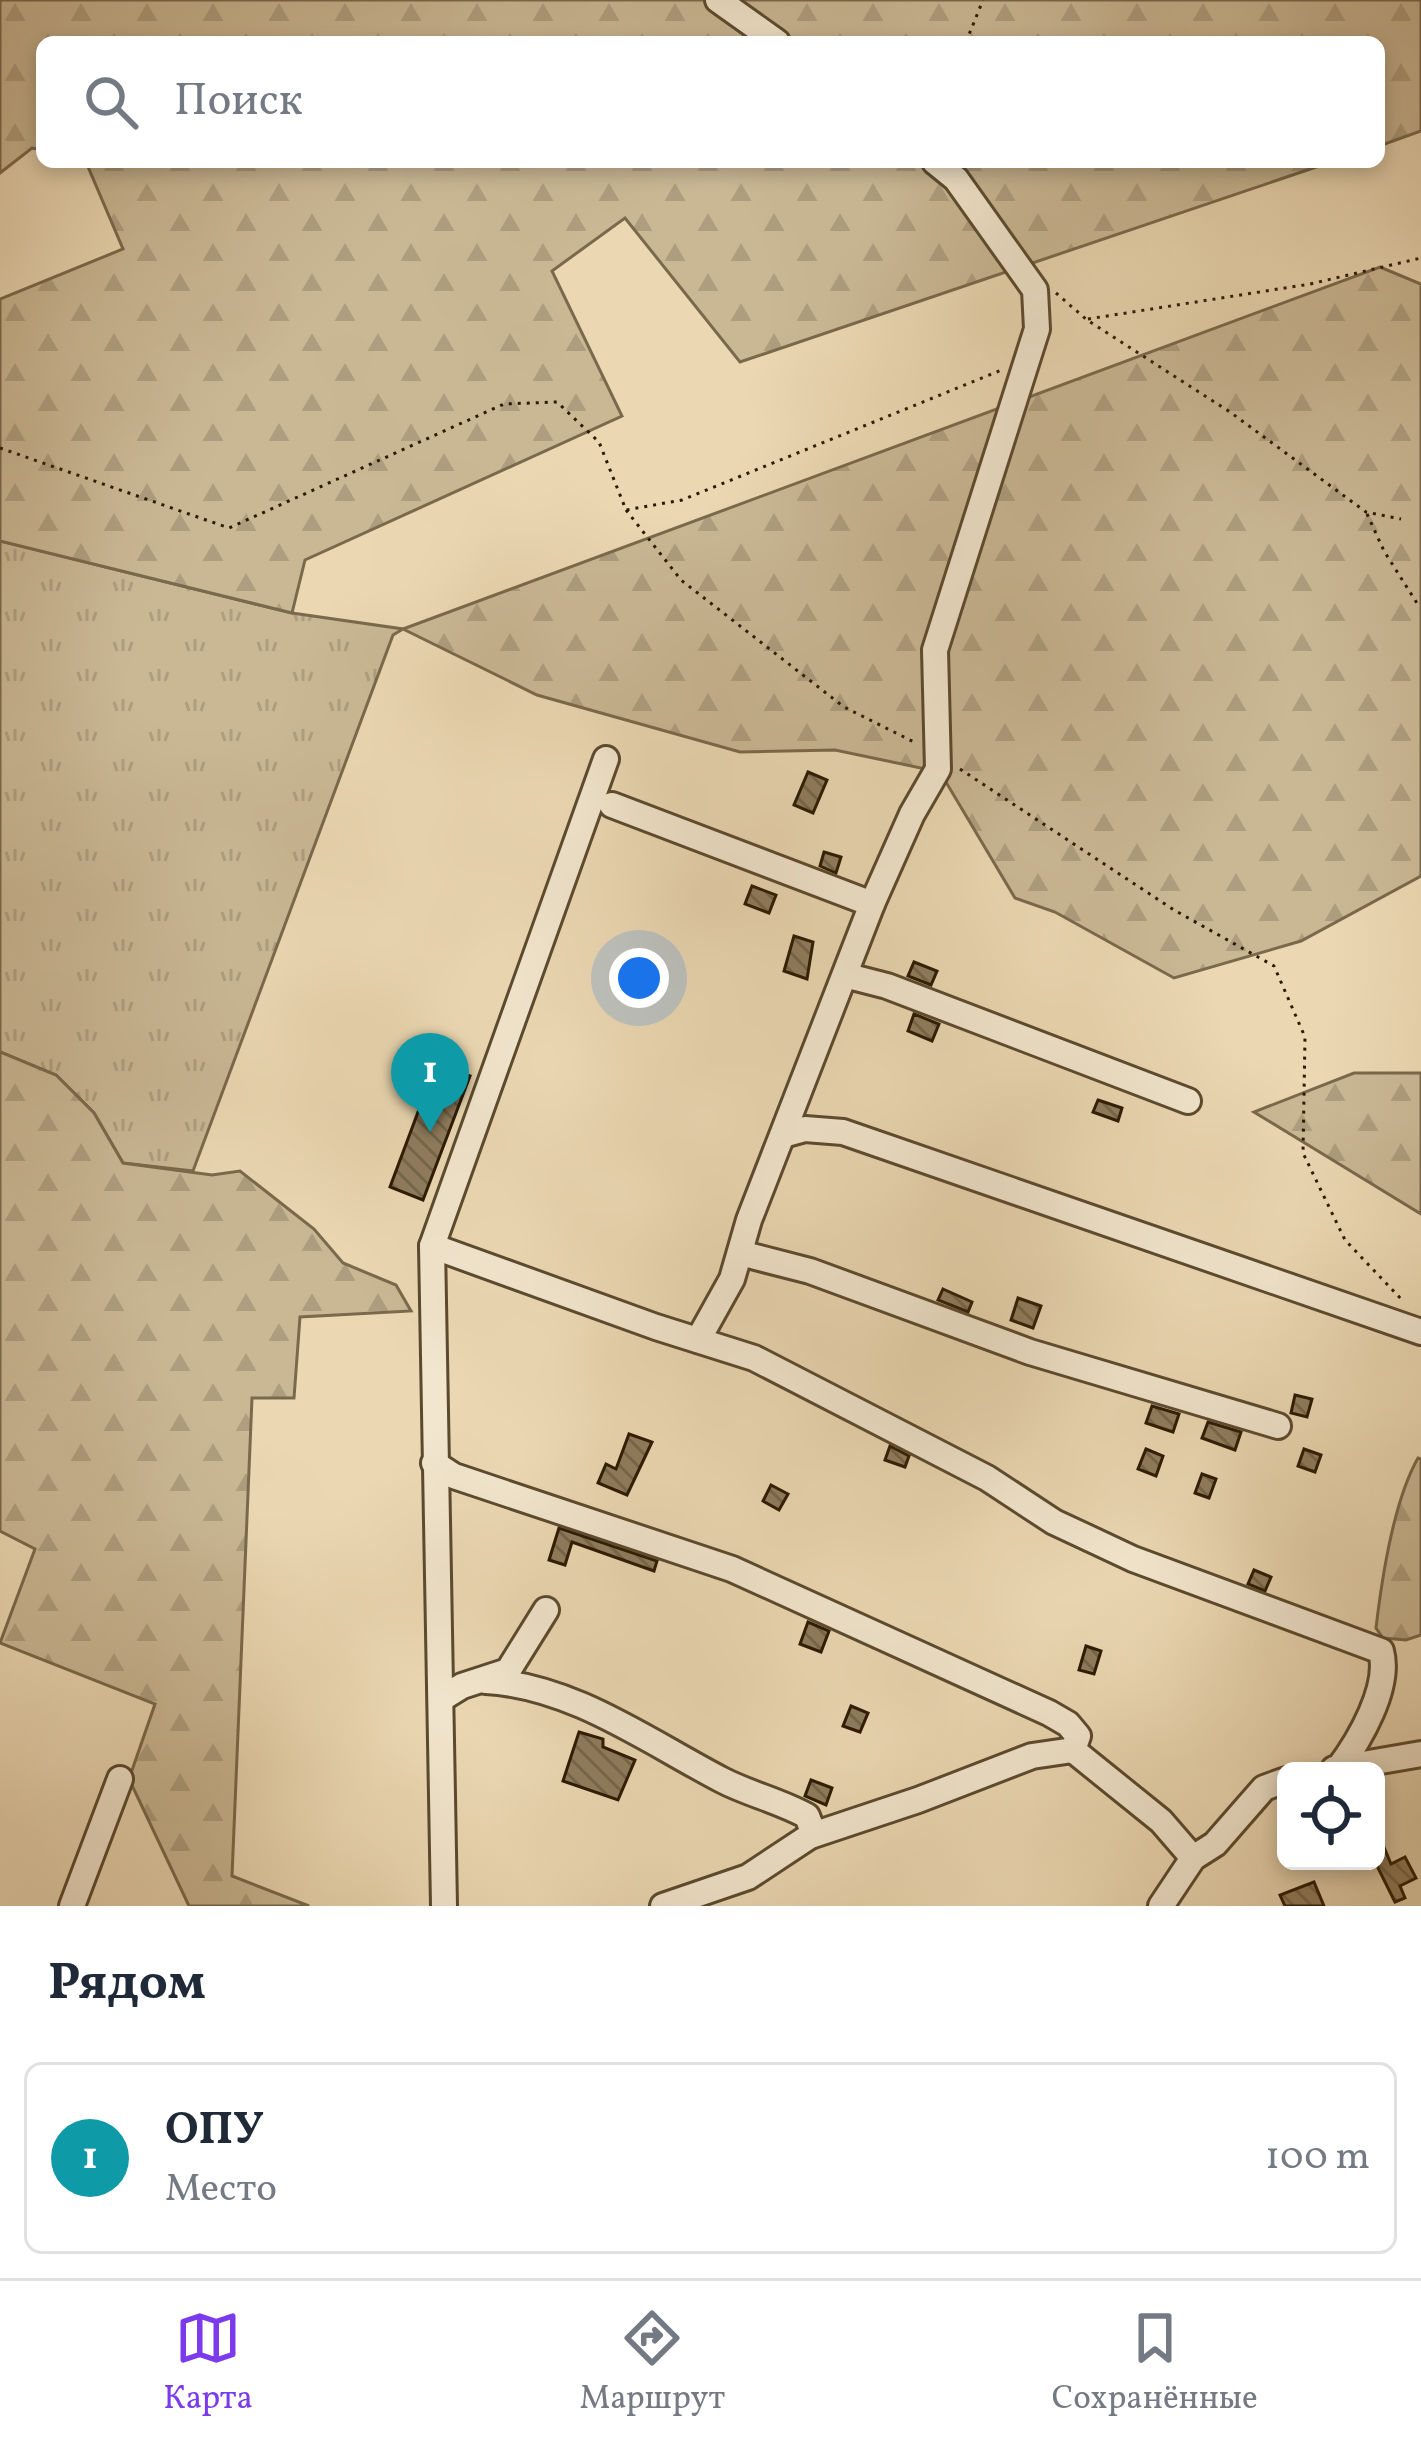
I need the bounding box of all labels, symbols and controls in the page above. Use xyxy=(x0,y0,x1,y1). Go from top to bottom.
search box xyxy=(36,36,1385,168)
icon: search xyxy=(78,69,144,135)
text: Поиск xyxy=(174,71,303,134)
your location xyxy=(609,948,669,1008)
pin: 1 xyxy=(391,1033,469,1132)
map controls xyxy=(1277,1762,1385,1870)
button: locate xyxy=(1277,1762,1385,1870)
text: Рядом xyxy=(48,1949,206,2020)
text: ОПУ xyxy=(165,2100,264,2163)
text: 1 xyxy=(82,2131,98,2185)
text: 100 m xyxy=(1265,2131,1370,2185)
text: Место xyxy=(165,2163,277,2217)
tab: Карта xyxy=(163,2305,253,2423)
tab: Маршрут xyxy=(580,2305,725,2423)
tab: Сохранённые xyxy=(1052,2305,1258,2423)

